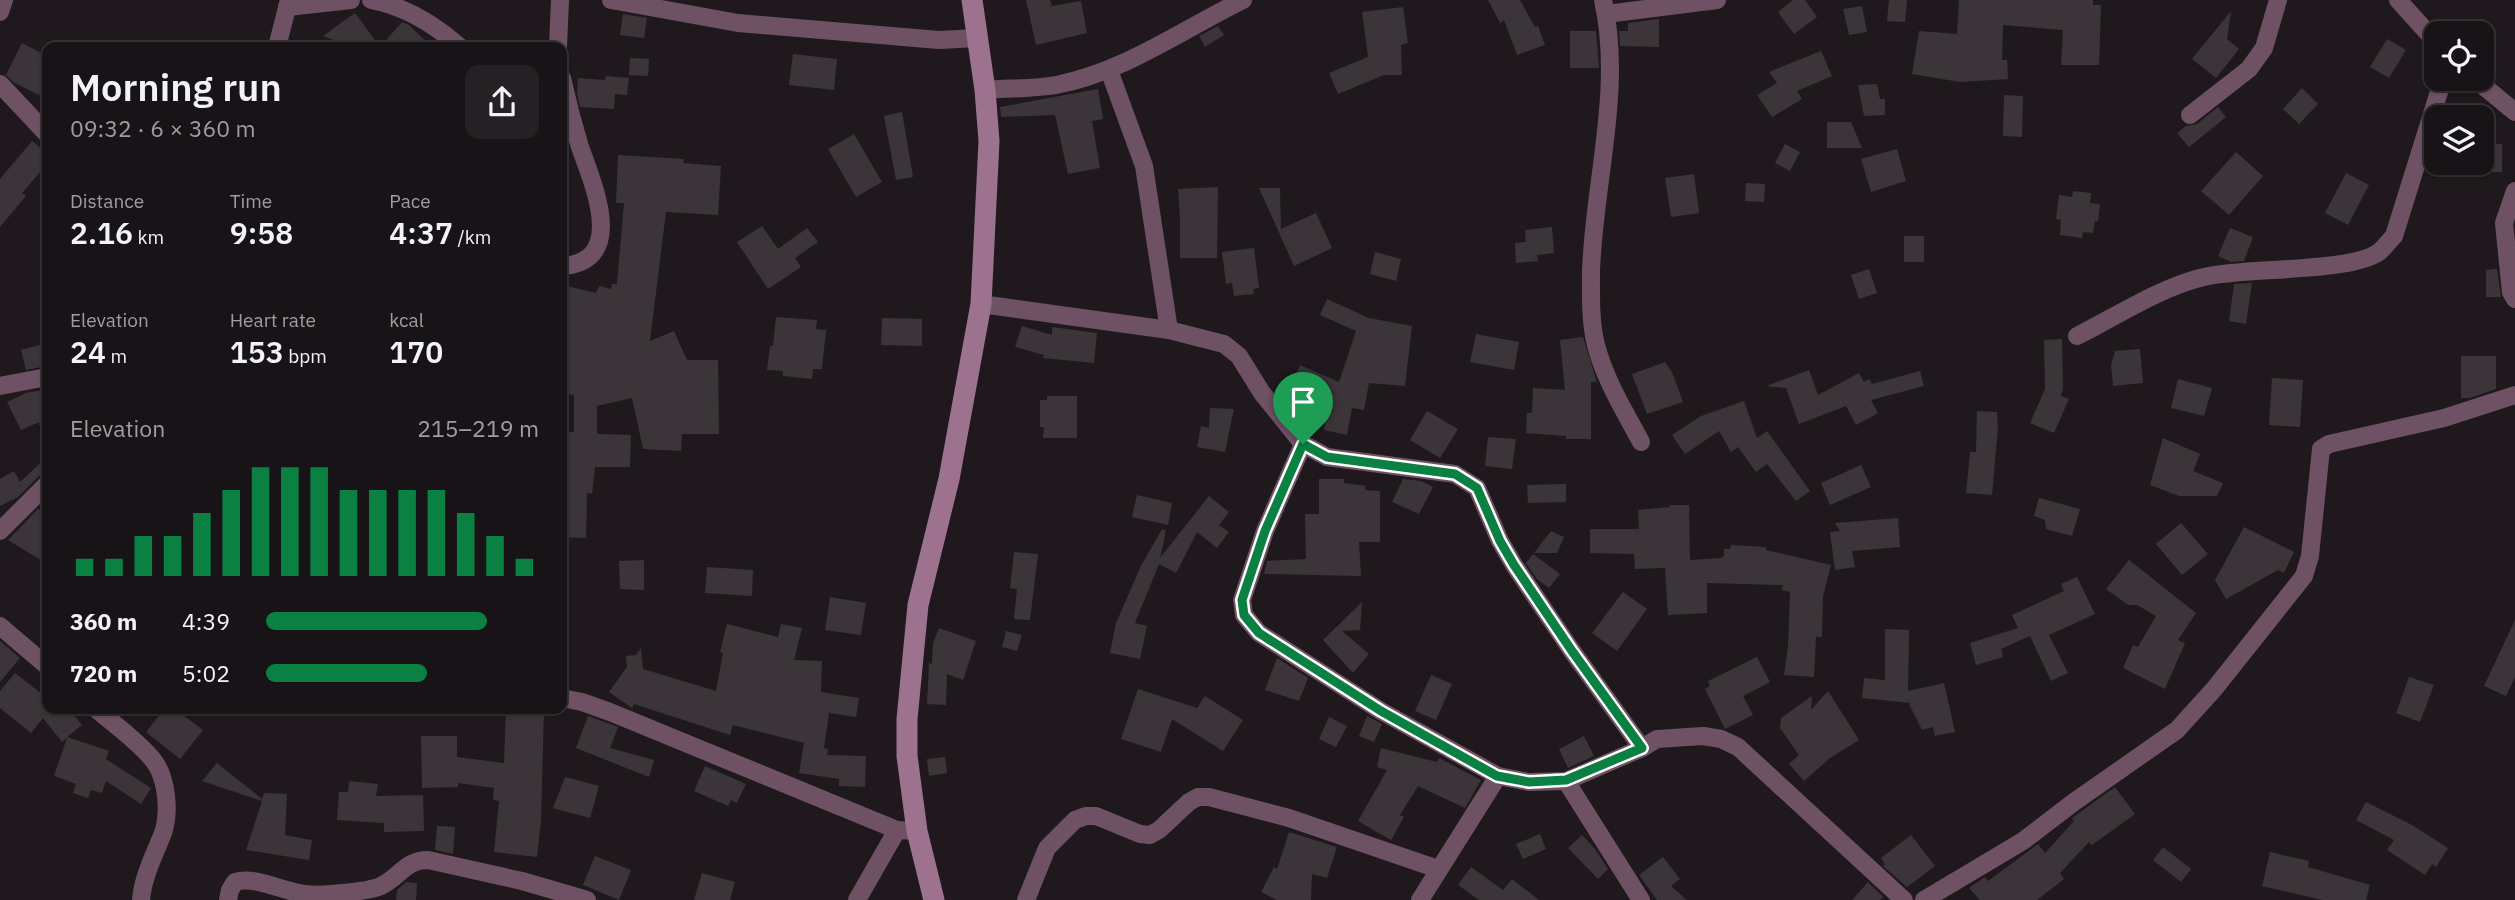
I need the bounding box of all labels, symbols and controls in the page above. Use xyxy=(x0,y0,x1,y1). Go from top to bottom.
map controls xyxy=(2424,21,2494,175)
button: locate xyxy=(2424,21,2494,91)
text: Morning run xyxy=(70,62,282,111)
button: share xyxy=(465,65,539,139)
button: layers xyxy=(2424,105,2494,175)
text: 09:32 · 6 × 360 m xyxy=(70,113,256,143)
text: Distance xyxy=(70,189,144,213)
text: Time xyxy=(230,189,272,213)
text: Pace xyxy=(389,189,431,213)
text: 2.16 xyxy=(70,213,133,252)
text: 9:58 xyxy=(230,213,293,252)
text: 4:37 xyxy=(389,213,453,252)
text: km xyxy=(133,225,164,249)
text: /km xyxy=(453,225,491,249)
text: Elevation xyxy=(70,308,149,332)
text: Heart rate xyxy=(230,308,316,332)
text: kcal xyxy=(389,308,424,332)
text: 24 xyxy=(70,332,106,371)
text: 153 xyxy=(230,332,284,371)
text: 170 xyxy=(389,332,443,371)
text: m xyxy=(106,344,127,368)
text: bpm xyxy=(284,344,327,368)
pin xyxy=(1273,372,1333,444)
icon: arrive xyxy=(1284,383,1322,421)
text: Elevation xyxy=(70,413,165,443)
text: 215–219 m xyxy=(417,413,539,443)
text: 360 m xyxy=(70,606,137,636)
text: 4:39 xyxy=(182,606,230,636)
text: 720 m xyxy=(70,658,137,688)
text: 5:02 xyxy=(182,658,230,688)

